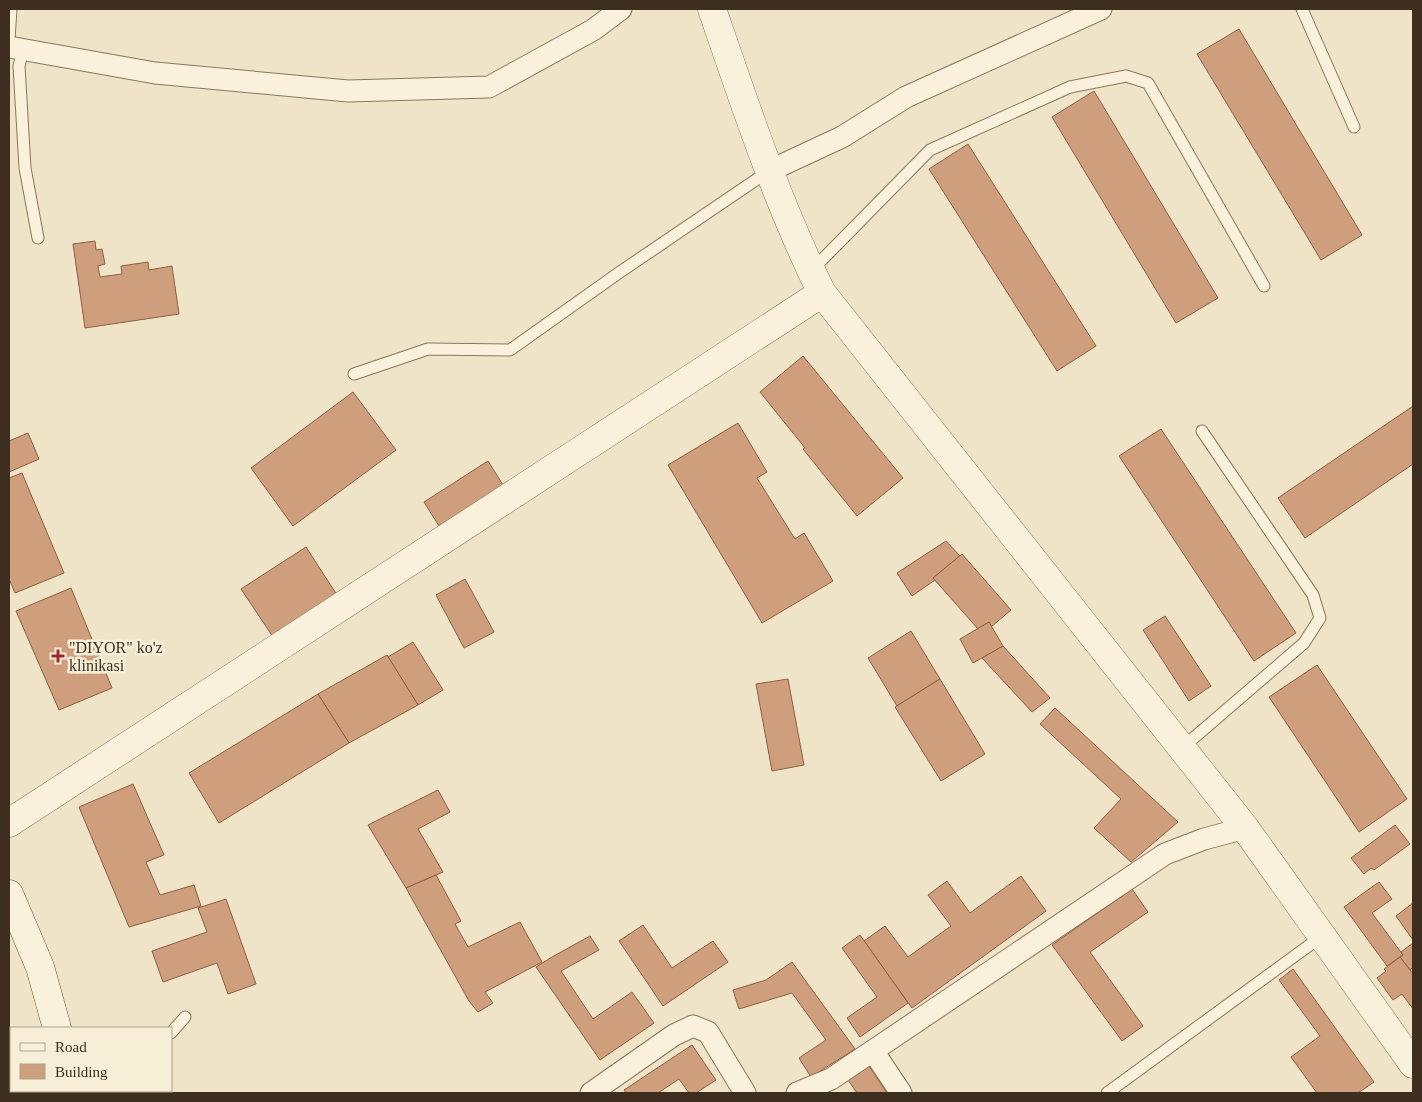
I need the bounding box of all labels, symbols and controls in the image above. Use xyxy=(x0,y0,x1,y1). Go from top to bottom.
place label: "DIYOR" ko'z klinikasi xyxy=(69,639,163,674)
marker: "DIYOR" ko'z klinikasi xyxy=(51,649,65,663)
legend xyxy=(10,1027,172,1092)
text: Road xyxy=(55,1039,87,1055)
text: Building xyxy=(55,1064,108,1080)

